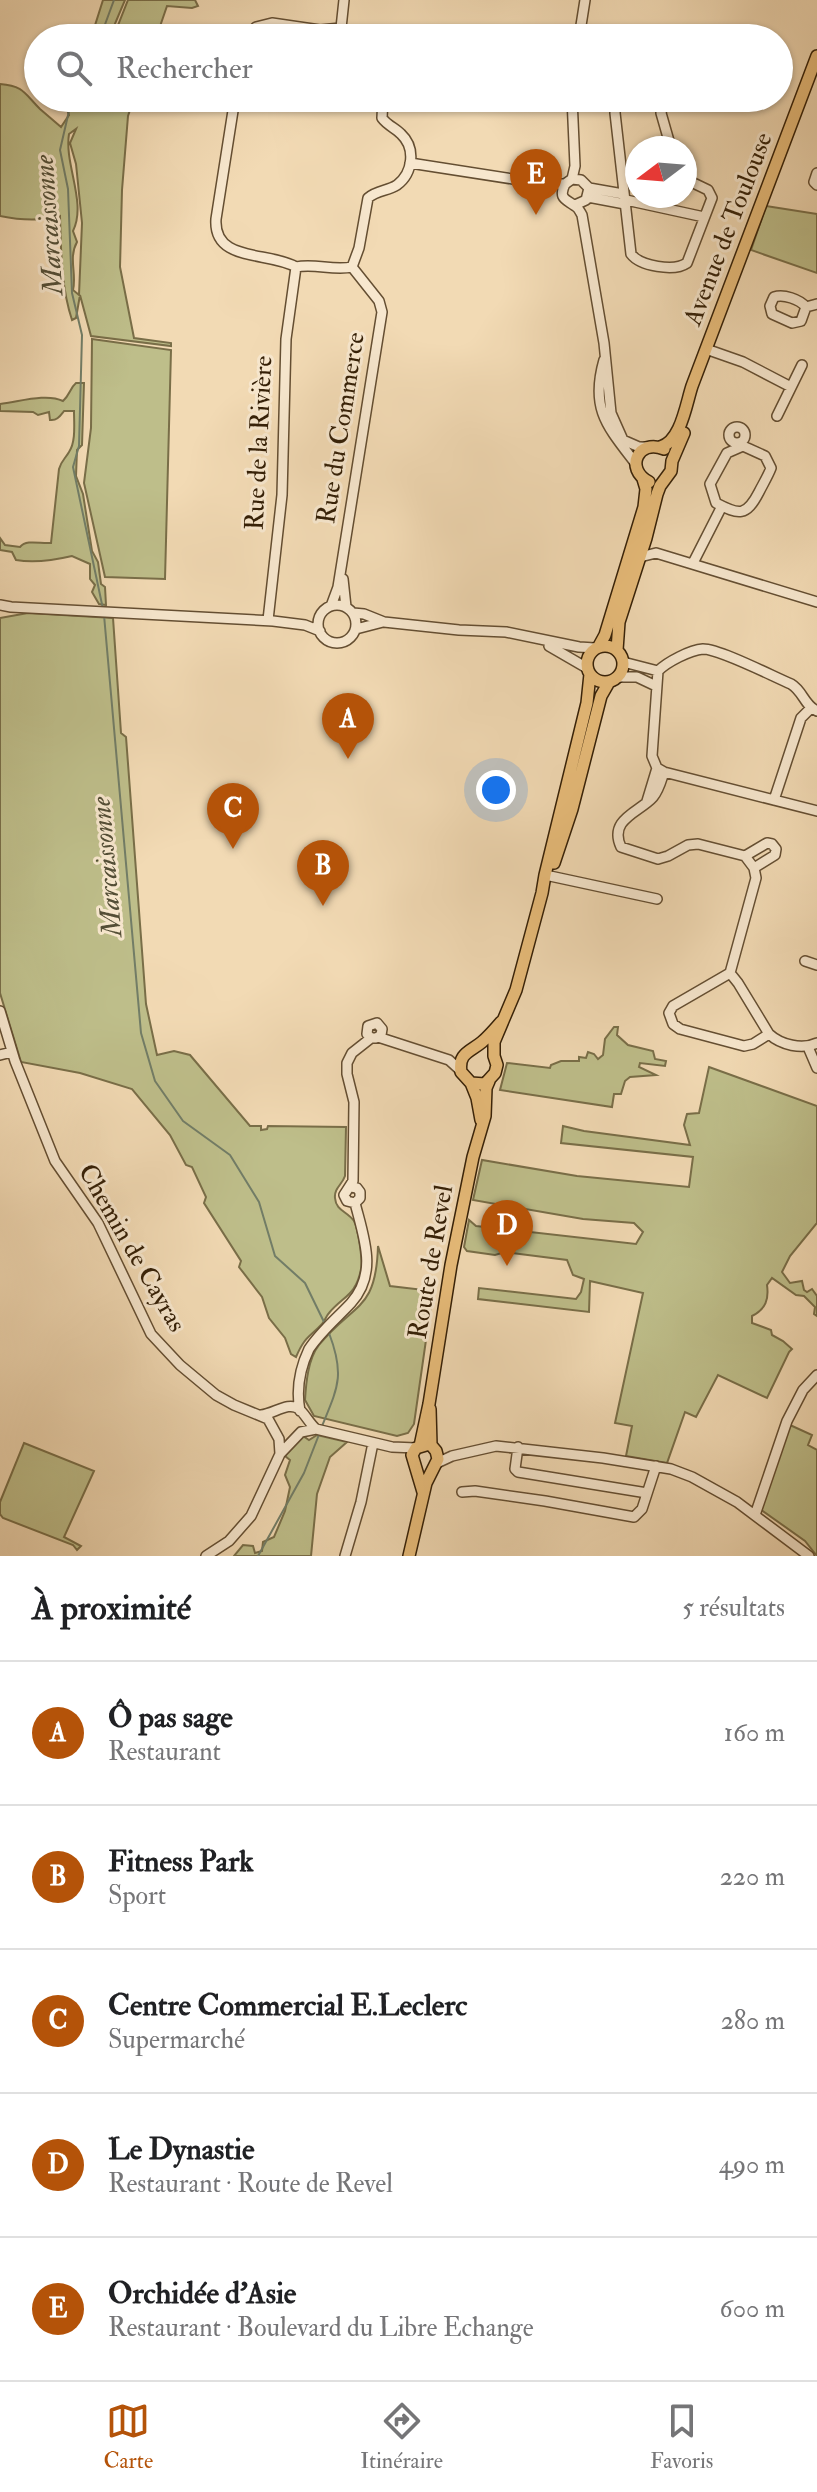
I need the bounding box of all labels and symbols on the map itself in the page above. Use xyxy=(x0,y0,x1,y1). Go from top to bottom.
street label: Avenue de Toulouse xyxy=(676,128,780,331)
north arrow xyxy=(625,136,697,208)
pin: E xyxy=(510,149,562,215)
water label: Marcaissonne xyxy=(27,153,71,298)
street label: Rue du Commerce xyxy=(310,330,372,526)
street label: Rue de la Rivière xyxy=(238,355,280,531)
pin: A xyxy=(322,693,374,759)
your location xyxy=(476,770,516,810)
pin: C xyxy=(207,783,259,849)
water label: Marcaissonne xyxy=(83,795,131,940)
pin: B xyxy=(297,840,349,906)
street label: Chemin de Cayras xyxy=(71,1158,193,1338)
street label: Route de Revel xyxy=(402,1182,460,1342)
pin: D xyxy=(481,1200,533,1266)

